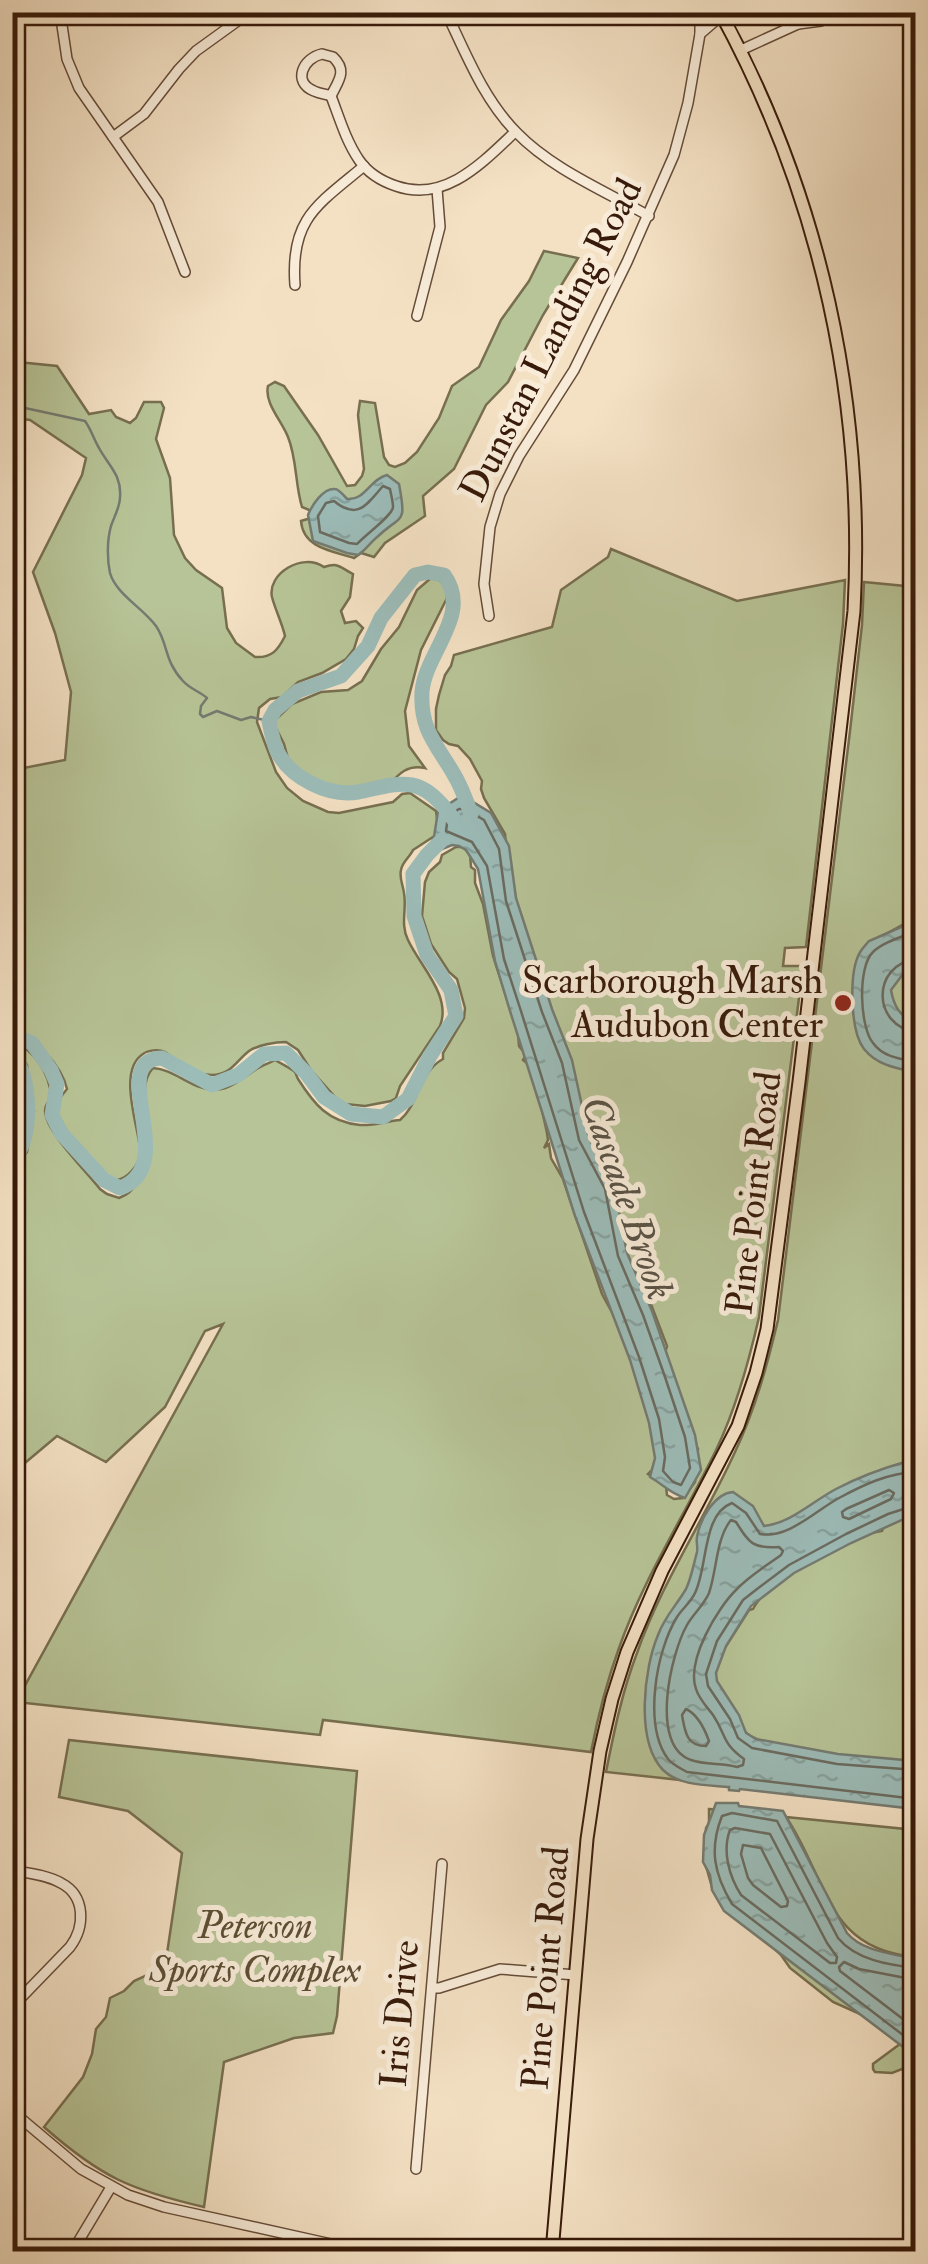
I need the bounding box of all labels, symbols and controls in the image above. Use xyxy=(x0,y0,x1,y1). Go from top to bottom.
street label: Dunstan Landing Road xyxy=(449,170,653,509)
place label: Scarborough Marsh Audubon Center xyxy=(522,957,823,1049)
marker: Scarborough Marsh Audubon Center xyxy=(832,992,854,1014)
street label: Pine Point Road xyxy=(715,1069,793,1317)
water label: Cascade Brook xyxy=(568,1089,686,1307)
street label: Pine Point Road xyxy=(511,1844,581,2092)
park label: Peterson Sports Complex xyxy=(148,1902,362,1994)
street label: Iris Drive xyxy=(370,1938,430,2090)

